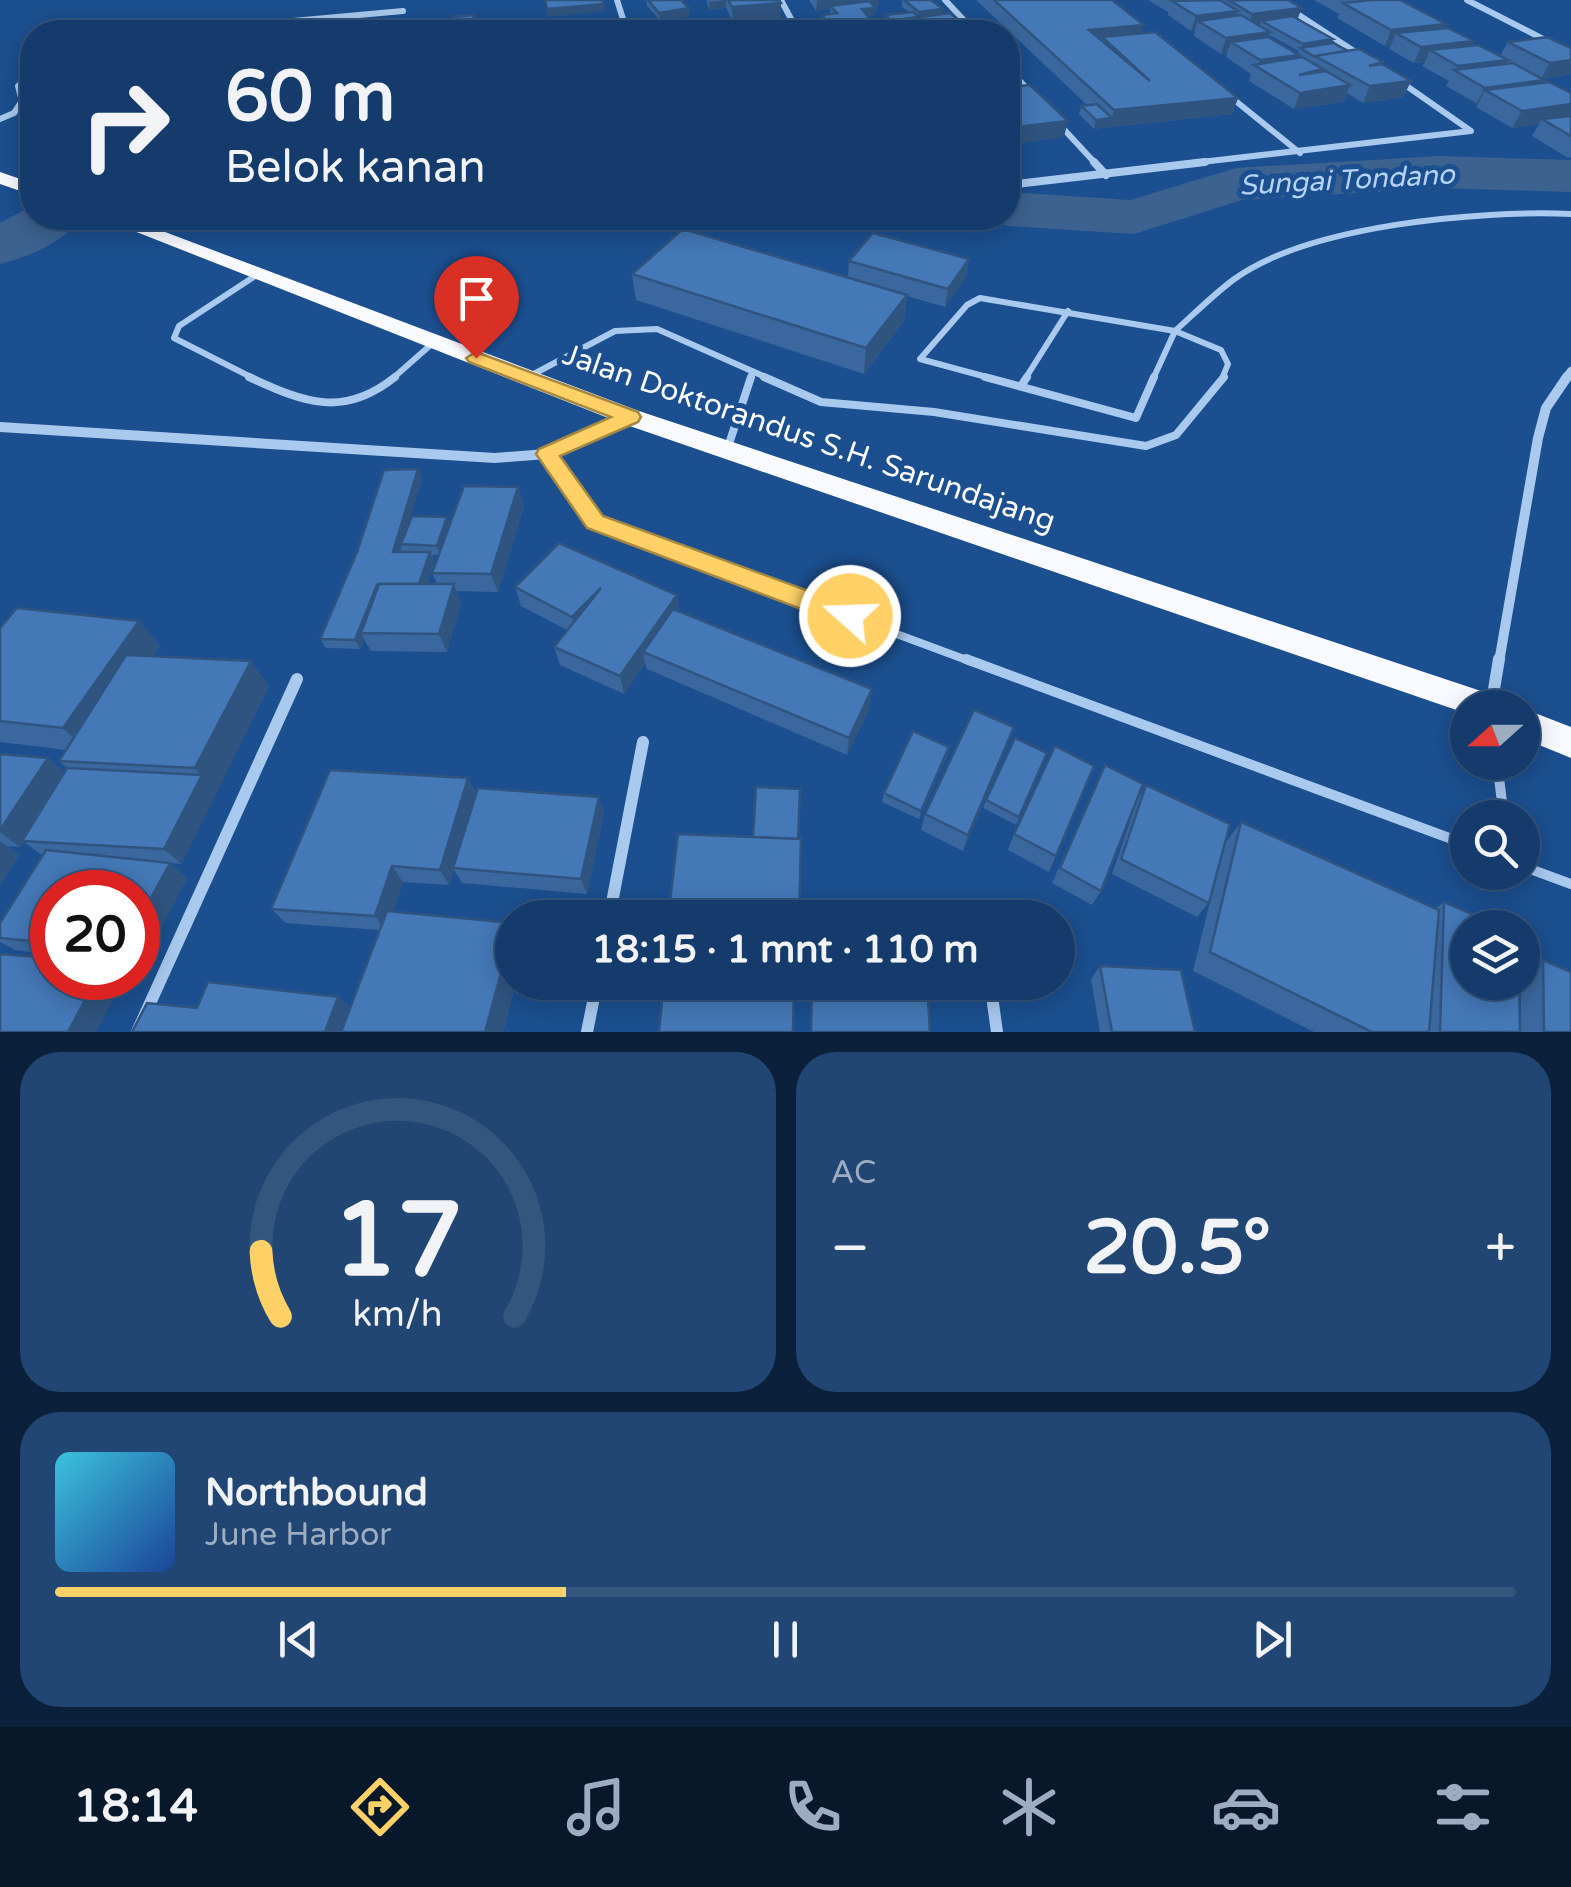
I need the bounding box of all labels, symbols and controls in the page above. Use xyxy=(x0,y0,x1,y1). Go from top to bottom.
text: 60 m xyxy=(225,56,395,140)
icon: right xyxy=(60,60,190,190)
text: Belok kanan xyxy=(225,141,486,195)
water label: Sungai Tondano xyxy=(1238,157,1457,203)
pin xyxy=(434,256,519,359)
icon: arrive xyxy=(449,271,504,326)
street label: Jalan Doktorandus S.H. Sarundajang xyxy=(558,336,1060,540)
position arrow xyxy=(798,564,902,668)
north arrow xyxy=(1450,690,1540,780)
map controls xyxy=(1450,690,1540,1000)
button: search xyxy=(1450,800,1540,890)
speed limit sign: 20 xyxy=(30,870,160,1000)
button: layers xyxy=(1450,910,1540,1000)
text: 18:15 · 1 mnt · 110 m xyxy=(592,927,978,973)
text: AC xyxy=(831,1154,876,1192)
text: 17 xyxy=(332,1179,463,1304)
text: 20.5° xyxy=(1084,1203,1271,1293)
text: − xyxy=(831,1216,870,1282)
text: + xyxy=(1485,1216,1516,1282)
text: km/h xyxy=(353,1293,443,1336)
text: Northbound xyxy=(205,1470,428,1516)
text: June Harbor xyxy=(205,1516,392,1554)
icon: previous xyxy=(271,1612,326,1667)
icon: pause xyxy=(758,1612,813,1667)
icon: next xyxy=(1245,1612,1300,1667)
icon: directions xyxy=(345,1772,415,1842)
icon: music xyxy=(561,1772,631,1842)
icon: phone xyxy=(778,1772,848,1842)
icon: climate xyxy=(994,1772,1064,1842)
icon: car xyxy=(1211,1772,1281,1842)
icon: filters xyxy=(1428,1772,1498,1842)
text: 18:14 xyxy=(73,1780,198,1834)

